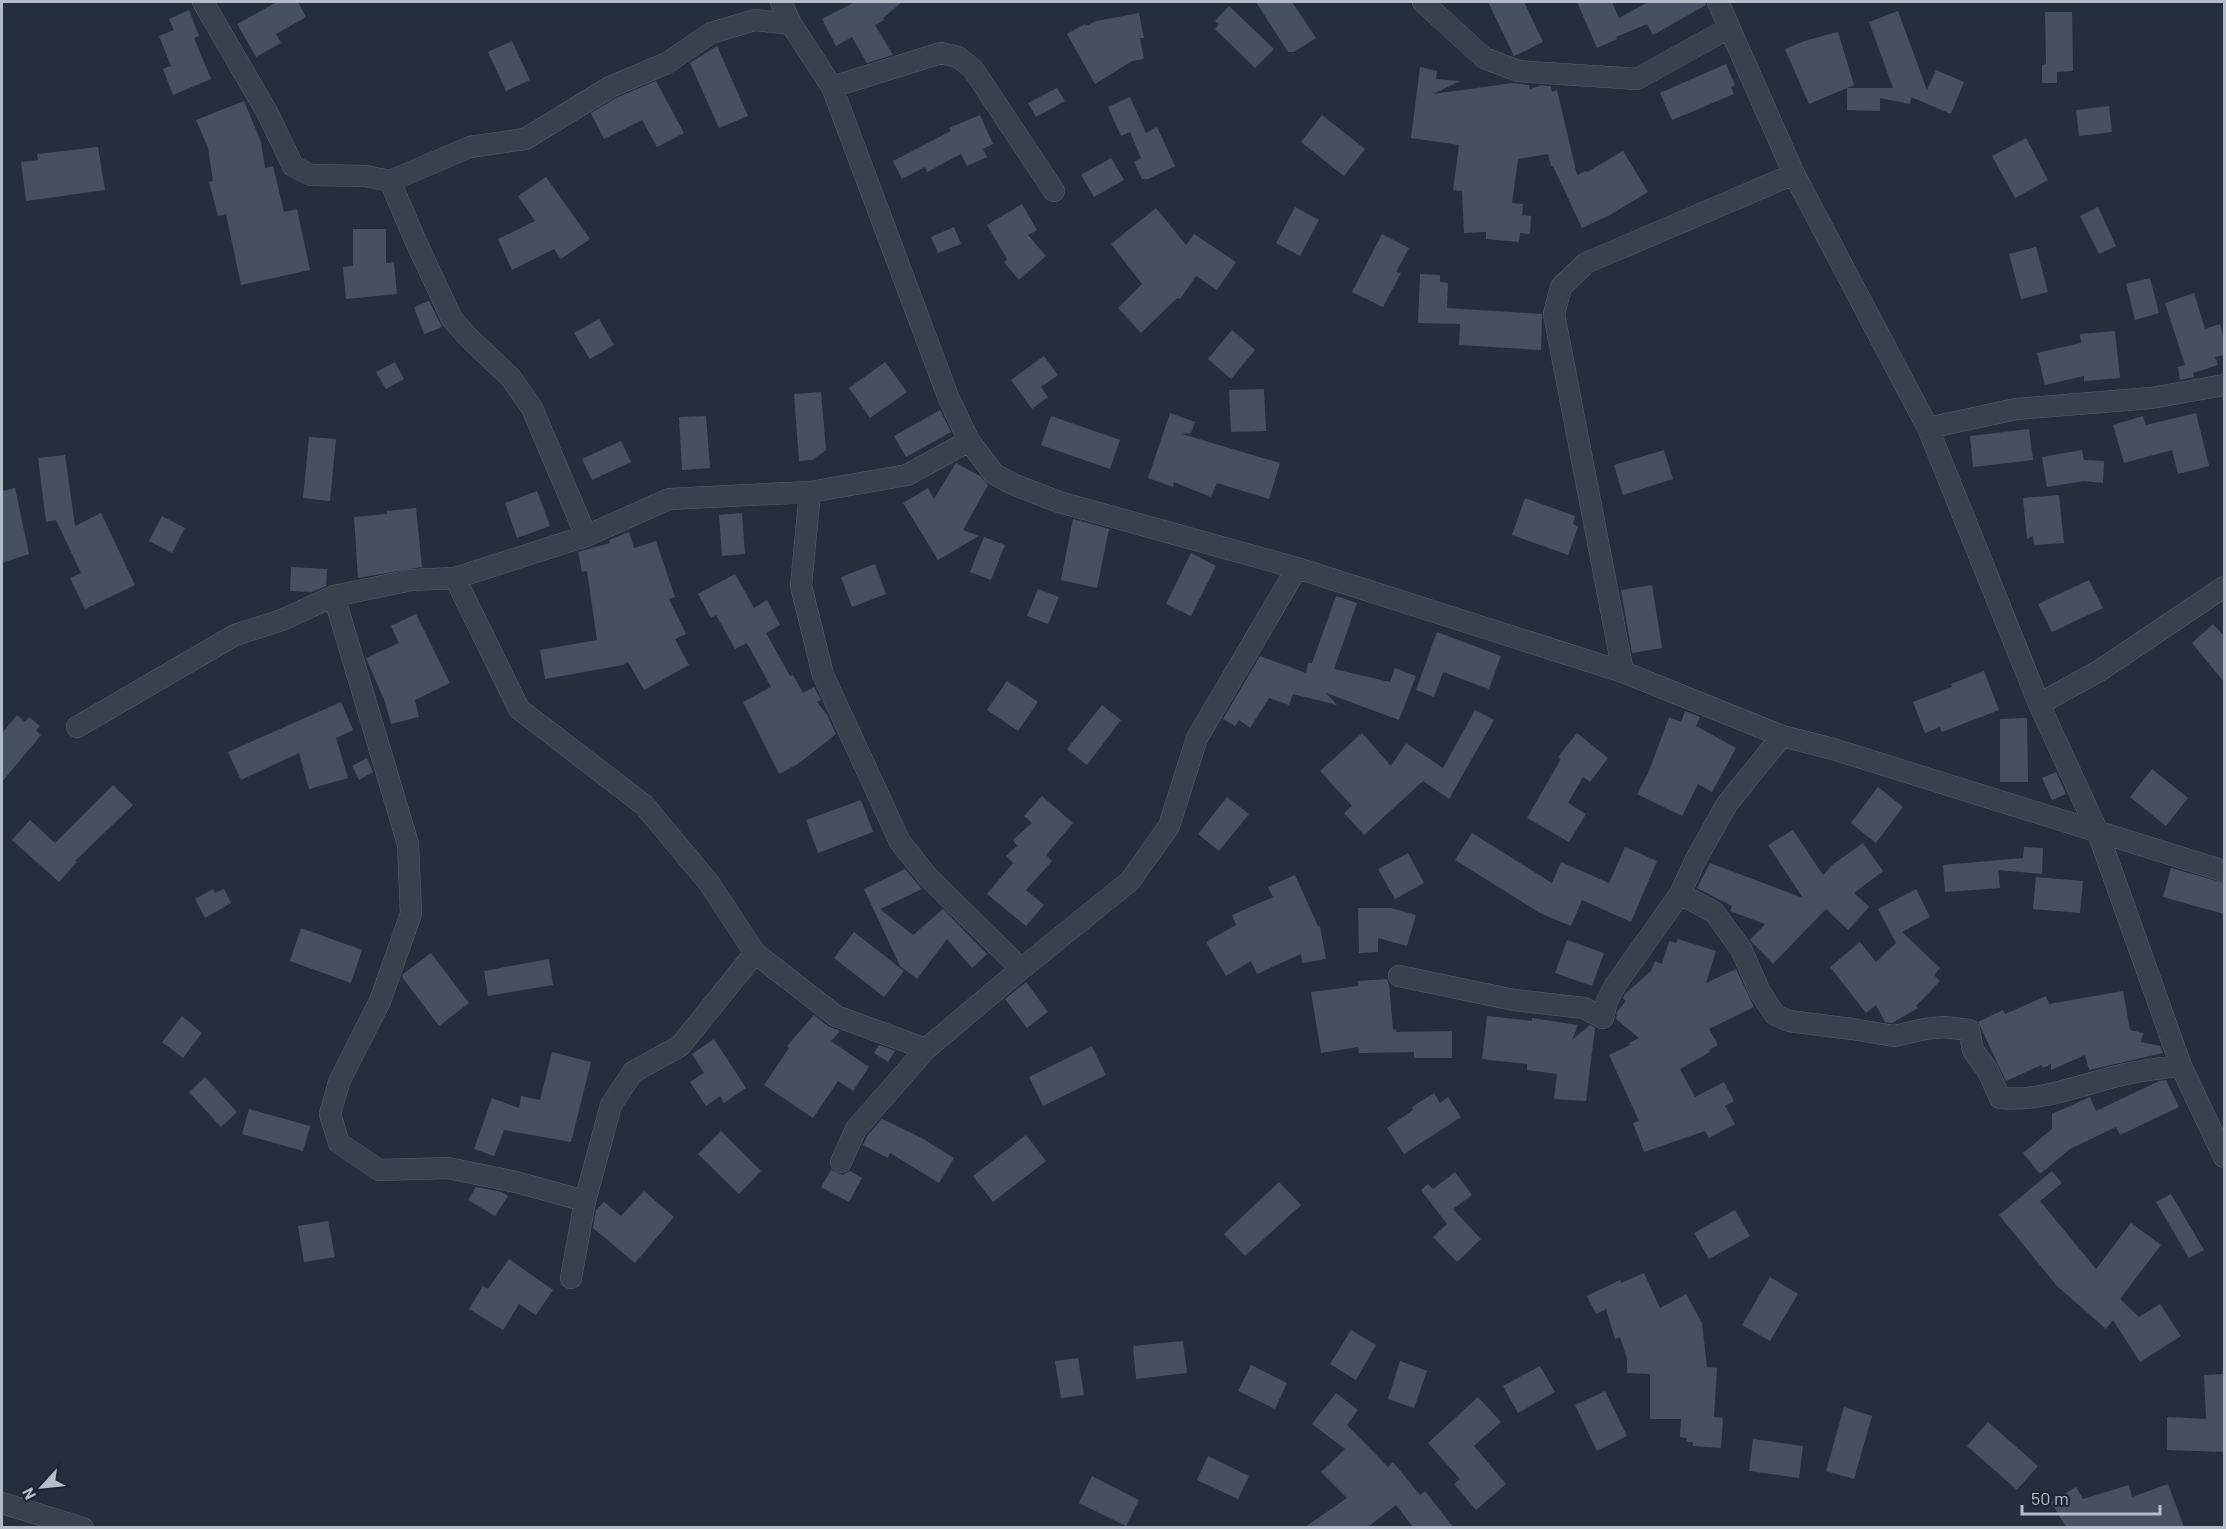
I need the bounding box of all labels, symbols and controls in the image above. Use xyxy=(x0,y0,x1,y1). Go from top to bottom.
north arrow xyxy=(12,1457,72,1517)
scale bar xyxy=(2022,1478,2160,1516)
text: N xyxy=(17,1485,39,1503)
text: 50 m xyxy=(2031,1487,2069,1509)

